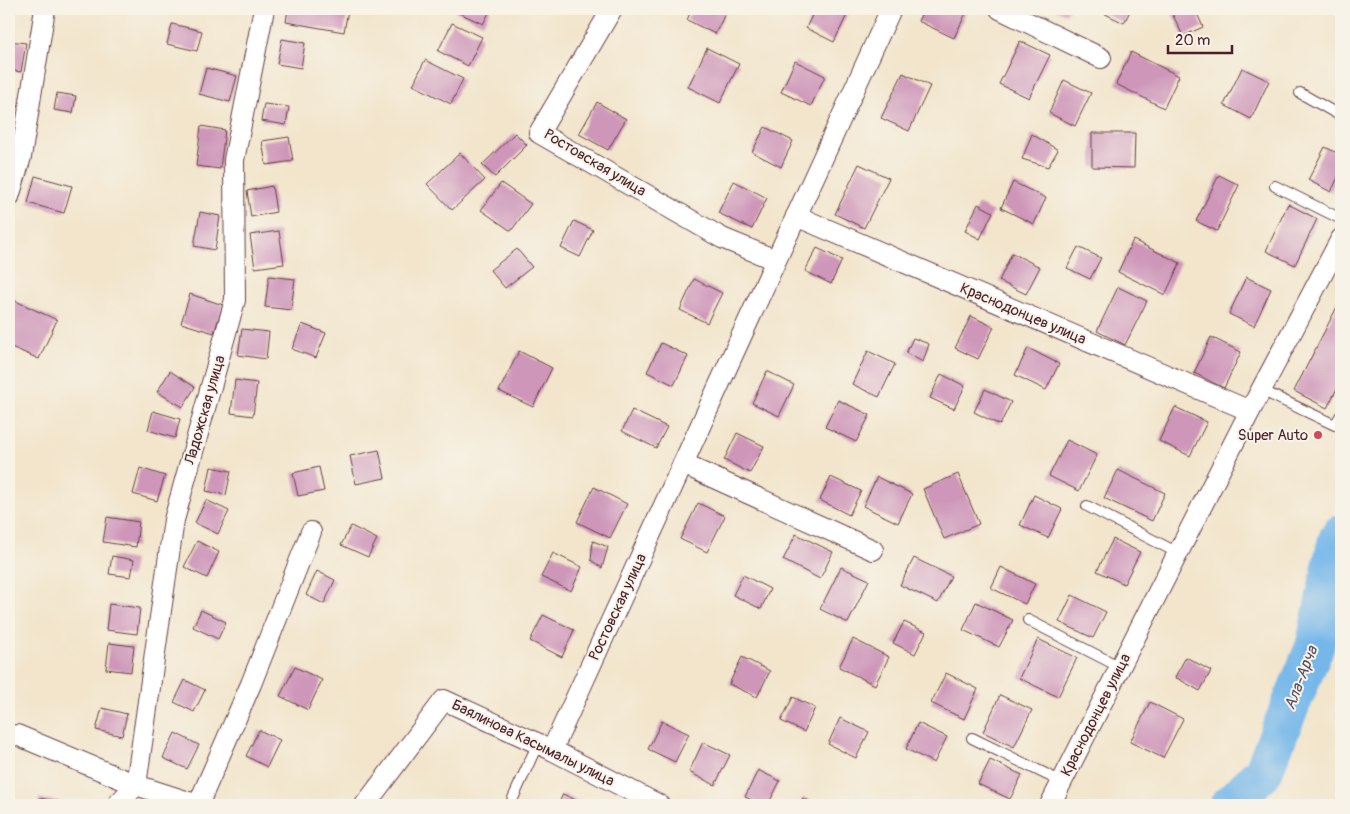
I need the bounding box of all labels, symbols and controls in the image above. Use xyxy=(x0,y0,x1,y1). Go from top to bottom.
scale bar xyxy=(1168,22,1231,54)
text: 20 m xyxy=(1175,31,1210,50)
street label: Ростовская улица xyxy=(540,125,650,201)
street label: Краснодонцев улица xyxy=(957,279,1089,349)
street label: Ладожская улица xyxy=(180,353,230,468)
place label: Super Auto xyxy=(1238,426,1308,445)
marker: Super Auto xyxy=(1312,429,1324,441)
street label: Ростовская улица xyxy=(585,551,651,663)
water label: Ала-Арча xyxy=(1280,642,1323,713)
street label: Краснодонцев улица xyxy=(1057,650,1135,780)
street label: Баялинова Касымалы улица xyxy=(449,695,617,791)

